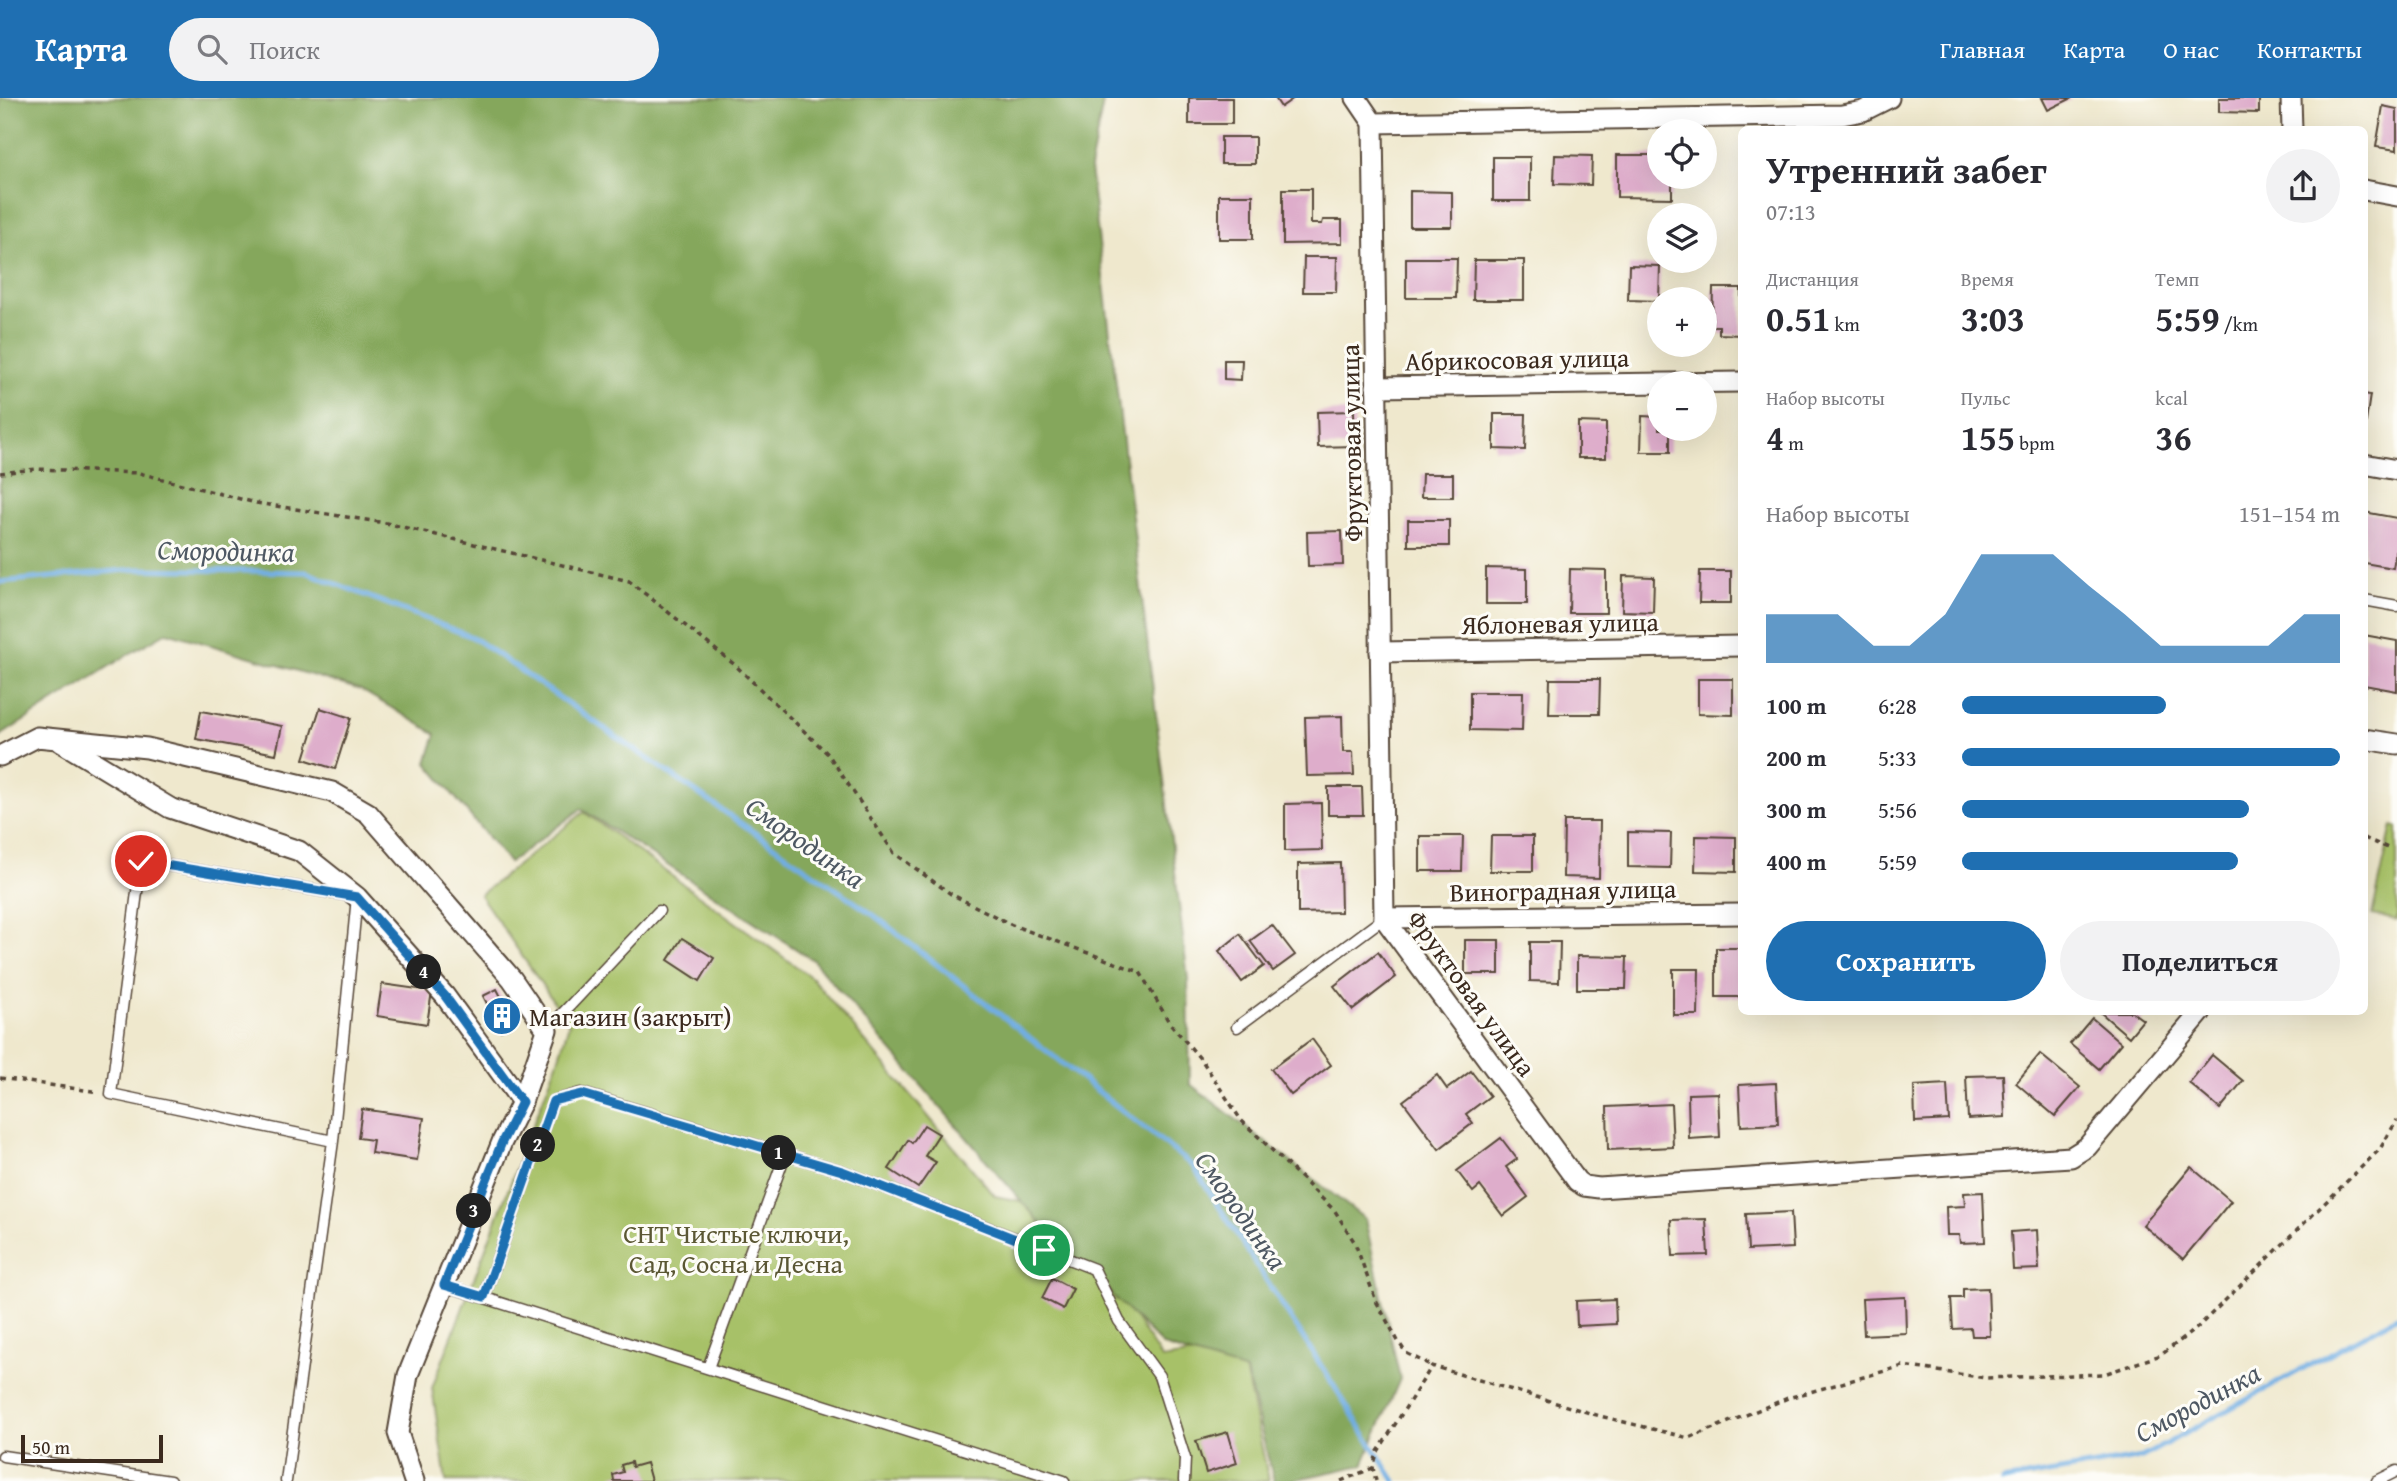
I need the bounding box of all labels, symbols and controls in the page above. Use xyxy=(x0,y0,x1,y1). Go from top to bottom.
search box xyxy=(169,18,659,81)
text: Карта xyxy=(35,25,127,73)
icon: search xyxy=(193,30,231,68)
text: Поиск xyxy=(249,30,320,69)
text: Главная xyxy=(1940,32,2025,67)
text: Карта xyxy=(2063,32,2125,67)
text: О нас xyxy=(2163,32,2219,67)
text: Контакты xyxy=(2257,32,2362,67)
map controls xyxy=(1647,119,1717,441)
button: locate xyxy=(1647,119,1717,189)
text: Утренний забег xyxy=(1766,141,2047,197)
button: share xyxy=(2266,149,2340,223)
text: 07:13 xyxy=(1766,195,1816,228)
button: layers xyxy=(1647,203,1717,273)
text: Дистанция xyxy=(1766,265,1859,293)
text: Время xyxy=(1961,265,2014,293)
text: Темп xyxy=(2155,265,2199,293)
button: + xyxy=(1647,287,1717,357)
text: 0.51 xyxy=(1766,293,1830,344)
text: 3:03 xyxy=(1961,293,2025,344)
text: 5:59 xyxy=(2155,293,2220,344)
text: km xyxy=(1830,310,1860,338)
text: /km xyxy=(2220,310,2258,338)
street label: Абрикосовая улица xyxy=(1404,338,1630,380)
street label: Фруктовая улица xyxy=(1330,343,1372,542)
button: − xyxy=(1647,371,1717,441)
text: Набор высоты xyxy=(1766,384,1885,412)
text: Пульс xyxy=(1961,384,2010,412)
text: kcal xyxy=(2155,384,2188,412)
text: 4 xyxy=(1766,412,1784,463)
text: 155 xyxy=(1961,412,2015,463)
text: 36 xyxy=(2155,412,2192,463)
text: m xyxy=(1784,429,1804,457)
text: bpm xyxy=(2015,429,2055,457)
text: Набор высоты xyxy=(1766,497,1910,530)
text: 151–154 m xyxy=(2239,497,2340,530)
water label: Смородинка xyxy=(157,528,295,572)
street label: Яблоневая улица xyxy=(1460,602,1660,644)
text: 100 m xyxy=(1766,689,1827,722)
text: 6:28 xyxy=(1878,689,1917,722)
text: 200 m xyxy=(1766,741,1827,774)
text: 5:33 xyxy=(1878,741,1917,774)
water label: Смородинка xyxy=(738,786,874,898)
text: 300 m xyxy=(1766,793,1827,826)
text: 5:56 xyxy=(1878,793,1917,826)
pin xyxy=(111,831,171,891)
icon: check xyxy=(122,842,160,880)
text: 400 m xyxy=(1766,845,1827,878)
text: 5:59 xyxy=(1878,845,1917,878)
street label: Виноградная улица xyxy=(1449,869,1677,911)
street label: Фруктовая улица xyxy=(1398,902,1546,1085)
button: Сохранить xyxy=(1766,921,2046,1001)
button: Поделиться xyxy=(2060,921,2340,1001)
pin: 4 xyxy=(406,954,442,990)
text: 4 xyxy=(419,957,428,985)
building icon: Магазин (закрыт) xyxy=(481,995,523,1037)
place label: Магазин (закрыт) xyxy=(529,997,732,1036)
pin: 2 xyxy=(520,1128,556,1162)
text: 2 xyxy=(533,1130,542,1158)
pin: 1 xyxy=(762,1136,796,1170)
text: 1 xyxy=(774,1138,783,1166)
water label: Смородинка xyxy=(1186,1142,1298,1278)
pin: 3 xyxy=(456,1194,491,1228)
text: 3 xyxy=(469,1196,478,1224)
park label: СНТ Чистые ключи, Сад, Сосна и Десна xyxy=(623,1214,849,1283)
pin xyxy=(1014,1220,1074,1280)
icon: arrive xyxy=(1025,1231,1063,1269)
water label: Смородинка xyxy=(2127,1352,2267,1452)
scale bar xyxy=(21,1432,163,1464)
text: 50 m xyxy=(32,1433,70,1461)

